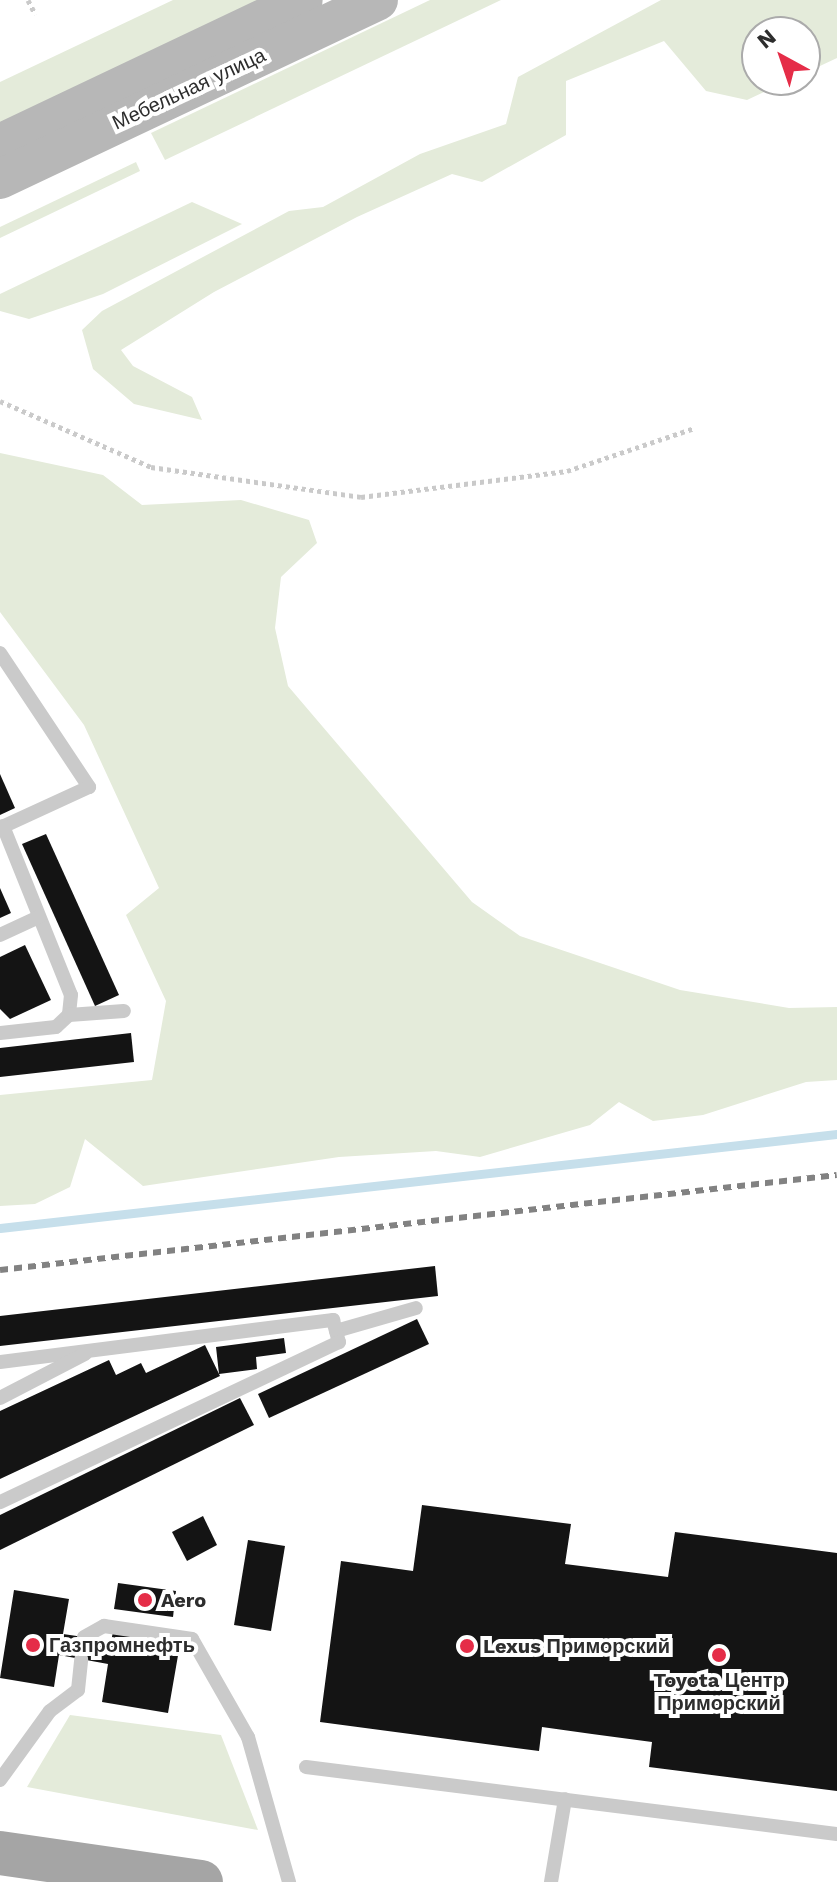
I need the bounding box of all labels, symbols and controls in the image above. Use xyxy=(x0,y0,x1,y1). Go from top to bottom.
north arrow xyxy=(741,16,821,96)
text: N xyxy=(752,24,781,54)
street label: Мебельная улица xyxy=(109,43,269,135)
place label: Aero xyxy=(161,1588,206,1612)
marker: Aero xyxy=(136,1591,154,1609)
place label: Газпромнефть xyxy=(49,1633,195,1657)
place label: Lexus Приморский xyxy=(483,1634,670,1658)
marker: Газпромнефть xyxy=(24,1636,42,1654)
marker: Lexus Приморский xyxy=(458,1637,476,1655)
marker: Toyota Центр Приморский xyxy=(710,1646,728,1664)
place label: Toyota Центр Приморский xyxy=(653,1668,785,1715)

